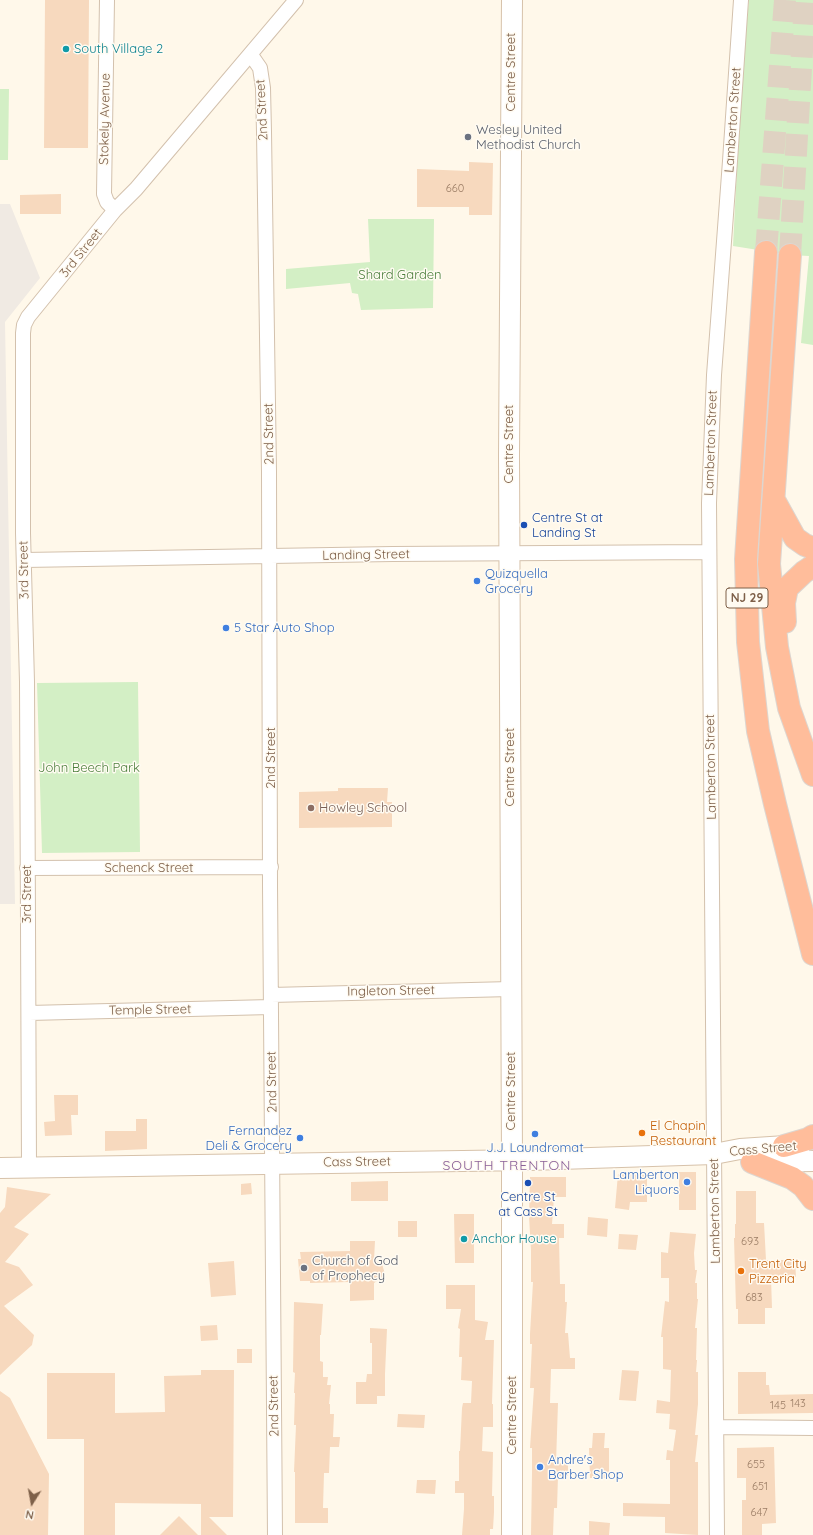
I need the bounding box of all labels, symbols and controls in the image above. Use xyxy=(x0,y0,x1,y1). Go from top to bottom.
street label: Centre Street xyxy=(503,33,519,111)
place label: South Village 2 xyxy=(74,41,163,57)
marker: South Village 2 xyxy=(61,44,71,54)
street label: Lamberton Street xyxy=(722,67,744,173)
street label: Stokely Avenue xyxy=(96,73,114,165)
street label: 2nd Street xyxy=(253,79,271,141)
place label: Wesley United Methodist Church xyxy=(476,122,581,153)
marker: Wesley United Methodist Church xyxy=(463,132,473,142)
house number: 660 xyxy=(446,182,464,196)
street label: 3rd Street xyxy=(57,225,105,281)
park label: Shard Garden xyxy=(358,267,442,283)
street label: Lamberton Street xyxy=(701,390,721,496)
street label: 2nd Street xyxy=(261,403,277,465)
street label: Centre Street xyxy=(501,405,517,483)
place label: Centre St at Landing St xyxy=(532,510,603,541)
marker: Centre St at Landing St xyxy=(519,520,529,530)
street label: 3rd Street xyxy=(16,541,32,599)
street label: Landing Street xyxy=(322,546,410,564)
place label: Quizquella Grocery xyxy=(485,566,548,597)
marker: Quizquella Grocery xyxy=(472,576,482,586)
road number: NJ 29 xyxy=(726,588,768,608)
place label: 5 Star Auto Shop xyxy=(234,620,335,636)
marker: 5 Star Auto Shop xyxy=(221,623,231,633)
street label: Lamberton Street xyxy=(702,714,720,820)
street label: 2nd Street xyxy=(263,727,279,789)
street label: Centre Street xyxy=(502,728,518,806)
park label: John Beech Park xyxy=(38,760,140,776)
place label: Howley School xyxy=(319,800,407,816)
marker: Howley School xyxy=(306,803,316,813)
street label: Schenck Street xyxy=(104,860,194,876)
street label: 3rd Street xyxy=(19,865,35,923)
street label: Ingleton Street xyxy=(347,982,435,1000)
street label: Temple Street xyxy=(109,1001,191,1019)
street label: 2nd Street xyxy=(264,1051,280,1113)
street label: Centre Street xyxy=(503,1052,519,1130)
place label: El Chapin Restaurant xyxy=(650,1118,716,1149)
place label: Fernandez Deli & Grocery xyxy=(205,1123,292,1154)
marker: El Chapin Restaurant xyxy=(637,1128,647,1138)
marker: J.J. Laundromat xyxy=(530,1129,540,1139)
marker: Fernandez Deli & Grocery xyxy=(295,1133,305,1143)
street label: Cass Street xyxy=(729,1138,797,1160)
place label: J.J. Laundromat xyxy=(486,1140,584,1156)
street label: Cass Street xyxy=(323,1154,391,1170)
district label: SOUTH TRENTON xyxy=(442,1158,572,1174)
street label: Lamberton Street xyxy=(706,1158,724,1264)
place label: Lamberton Liquors xyxy=(612,1167,679,1198)
marker: Lamberton Liquors xyxy=(682,1177,692,1187)
marker: Centre St at Cass St xyxy=(523,1178,533,1188)
place label: Centre St at Cass St xyxy=(498,1189,558,1220)
place label: Anchor House xyxy=(472,1231,556,1247)
marker: Anchor House xyxy=(459,1234,469,1244)
house number: 693 xyxy=(741,1235,759,1249)
place label: Church of God of Prophecy xyxy=(312,1253,399,1284)
place label: Trent City Pizzeria xyxy=(749,1256,807,1287)
marker: Church of God of Prophecy xyxy=(299,1263,309,1273)
marker: Trent City Pizzeria xyxy=(736,1266,746,1276)
house number: 683 xyxy=(745,1291,763,1305)
street label: 2nd Street xyxy=(266,1375,282,1437)
street label: Centre Street xyxy=(504,1376,520,1454)
house number: 143 xyxy=(790,1397,806,1411)
house number: 145 xyxy=(770,1399,786,1413)
place label: Andre's Barber Shop xyxy=(548,1452,624,1483)
house number: 655 xyxy=(747,1458,765,1472)
marker: Andre's Barber Shop xyxy=(535,1462,545,1472)
house number: 651 xyxy=(752,1480,768,1494)
north arrow xyxy=(12,1483,52,1523)
house number: 647 xyxy=(750,1506,768,1520)
text: N xyxy=(24,1507,35,1522)

